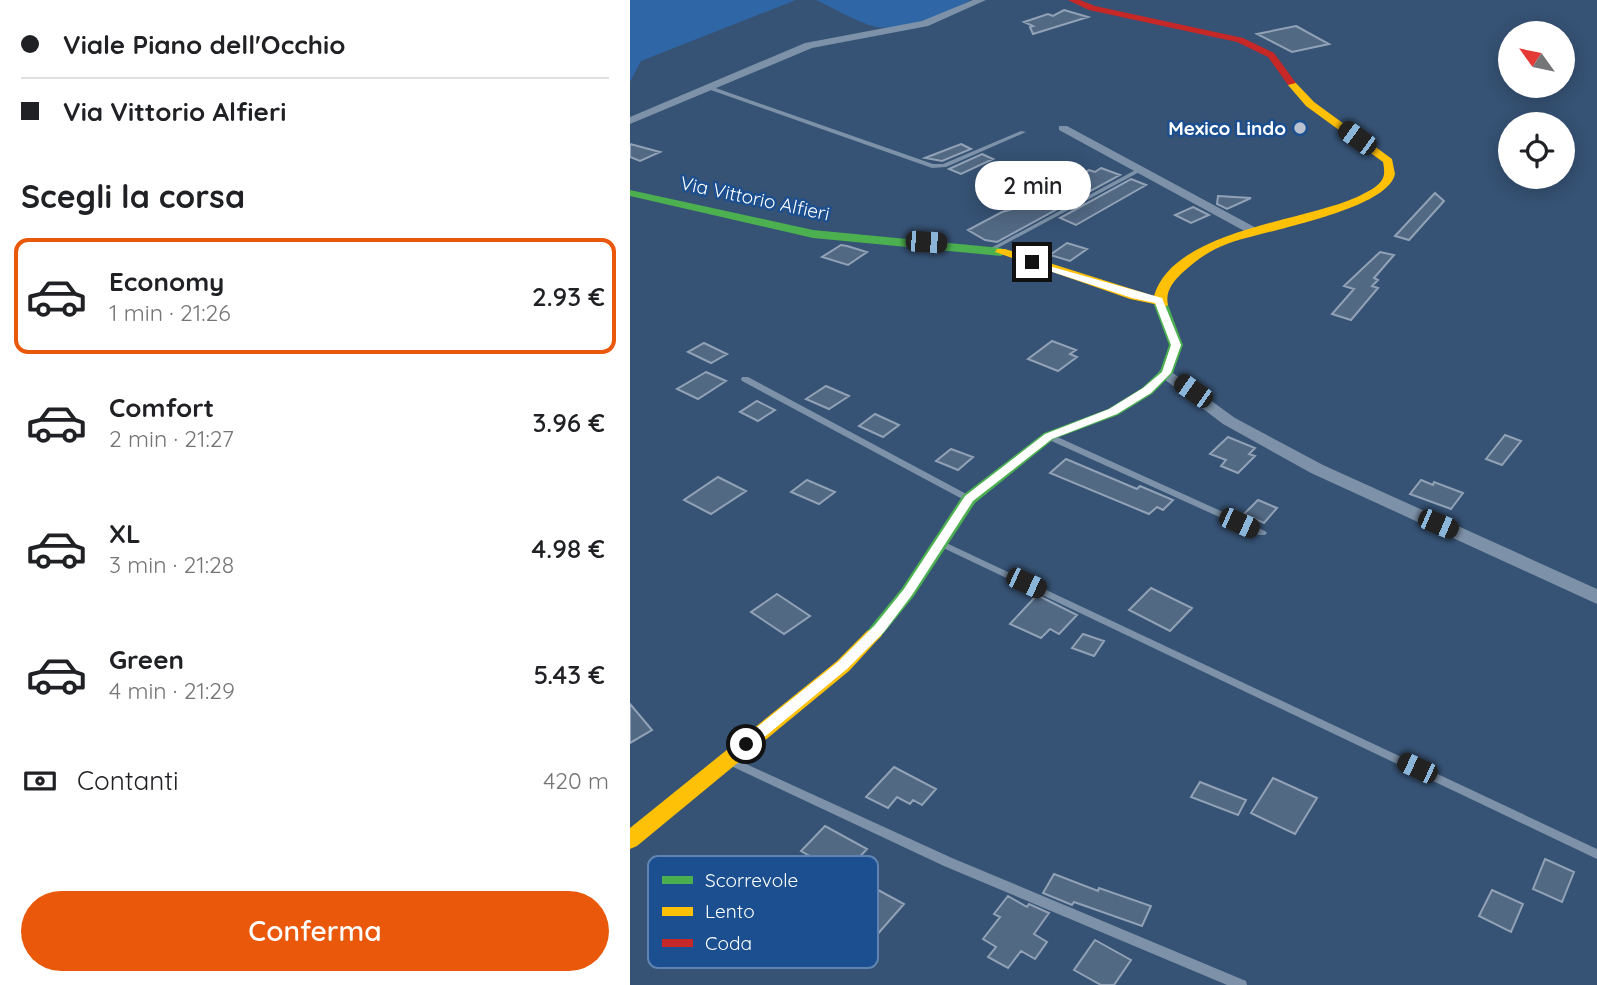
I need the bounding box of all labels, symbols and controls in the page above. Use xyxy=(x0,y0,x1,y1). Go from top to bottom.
north arrow xyxy=(1498,21,1575,98)
map controls xyxy=(1498,21,1575,189)
text: Viale Piano dell'Occhio xyxy=(63,28,345,61)
text: Via Vittorio Alfieri xyxy=(63,95,286,128)
button: locate xyxy=(1498,112,1575,189)
place label: Mexico Lindo xyxy=(1168,116,1286,140)
car xyxy=(1334,117,1381,159)
marker: Mexico Lindo xyxy=(1292,120,1308,136)
callout: 2 min xyxy=(974,160,1090,210)
street label: Via Vittorio Alfieri xyxy=(678,170,832,226)
text: 2 min xyxy=(1003,171,1063,200)
text: Scegli la corsa xyxy=(21,176,245,216)
car xyxy=(905,230,948,254)
route end xyxy=(1016,246,1048,278)
icon: car xyxy=(25,265,88,328)
text: Economy xyxy=(109,265,224,298)
text: 2.93 € xyxy=(532,280,605,313)
text: 1 min · 21:26 xyxy=(109,298,231,327)
car xyxy=(1170,370,1217,412)
icon: car xyxy=(25,391,88,454)
text: Comfort xyxy=(109,391,214,424)
text: 3.96 € xyxy=(532,406,605,439)
text: 2 min · 21:27 xyxy=(109,424,234,453)
car xyxy=(1216,505,1263,541)
car xyxy=(1415,506,1462,542)
icon: car xyxy=(25,517,88,580)
text: XL xyxy=(109,517,141,550)
text: 4.98 € xyxy=(532,532,605,565)
text: 3 min · 21:28 xyxy=(109,550,234,579)
car xyxy=(1003,565,1050,601)
icon: car xyxy=(25,643,88,706)
text: Green xyxy=(109,643,184,676)
text: 5.43 € xyxy=(534,658,605,691)
text: 4 min · 21:29 xyxy=(109,676,235,705)
route start xyxy=(730,728,762,760)
car xyxy=(1394,750,1441,786)
icon: cash xyxy=(21,762,59,800)
text: Contanti xyxy=(77,764,179,797)
text: 420 m xyxy=(543,766,609,795)
legend xyxy=(648,856,878,968)
text: Scorrevole xyxy=(705,868,798,892)
button: Conferma xyxy=(21,891,609,971)
text: Lento xyxy=(705,899,755,923)
text: Coda xyxy=(705,931,752,955)

